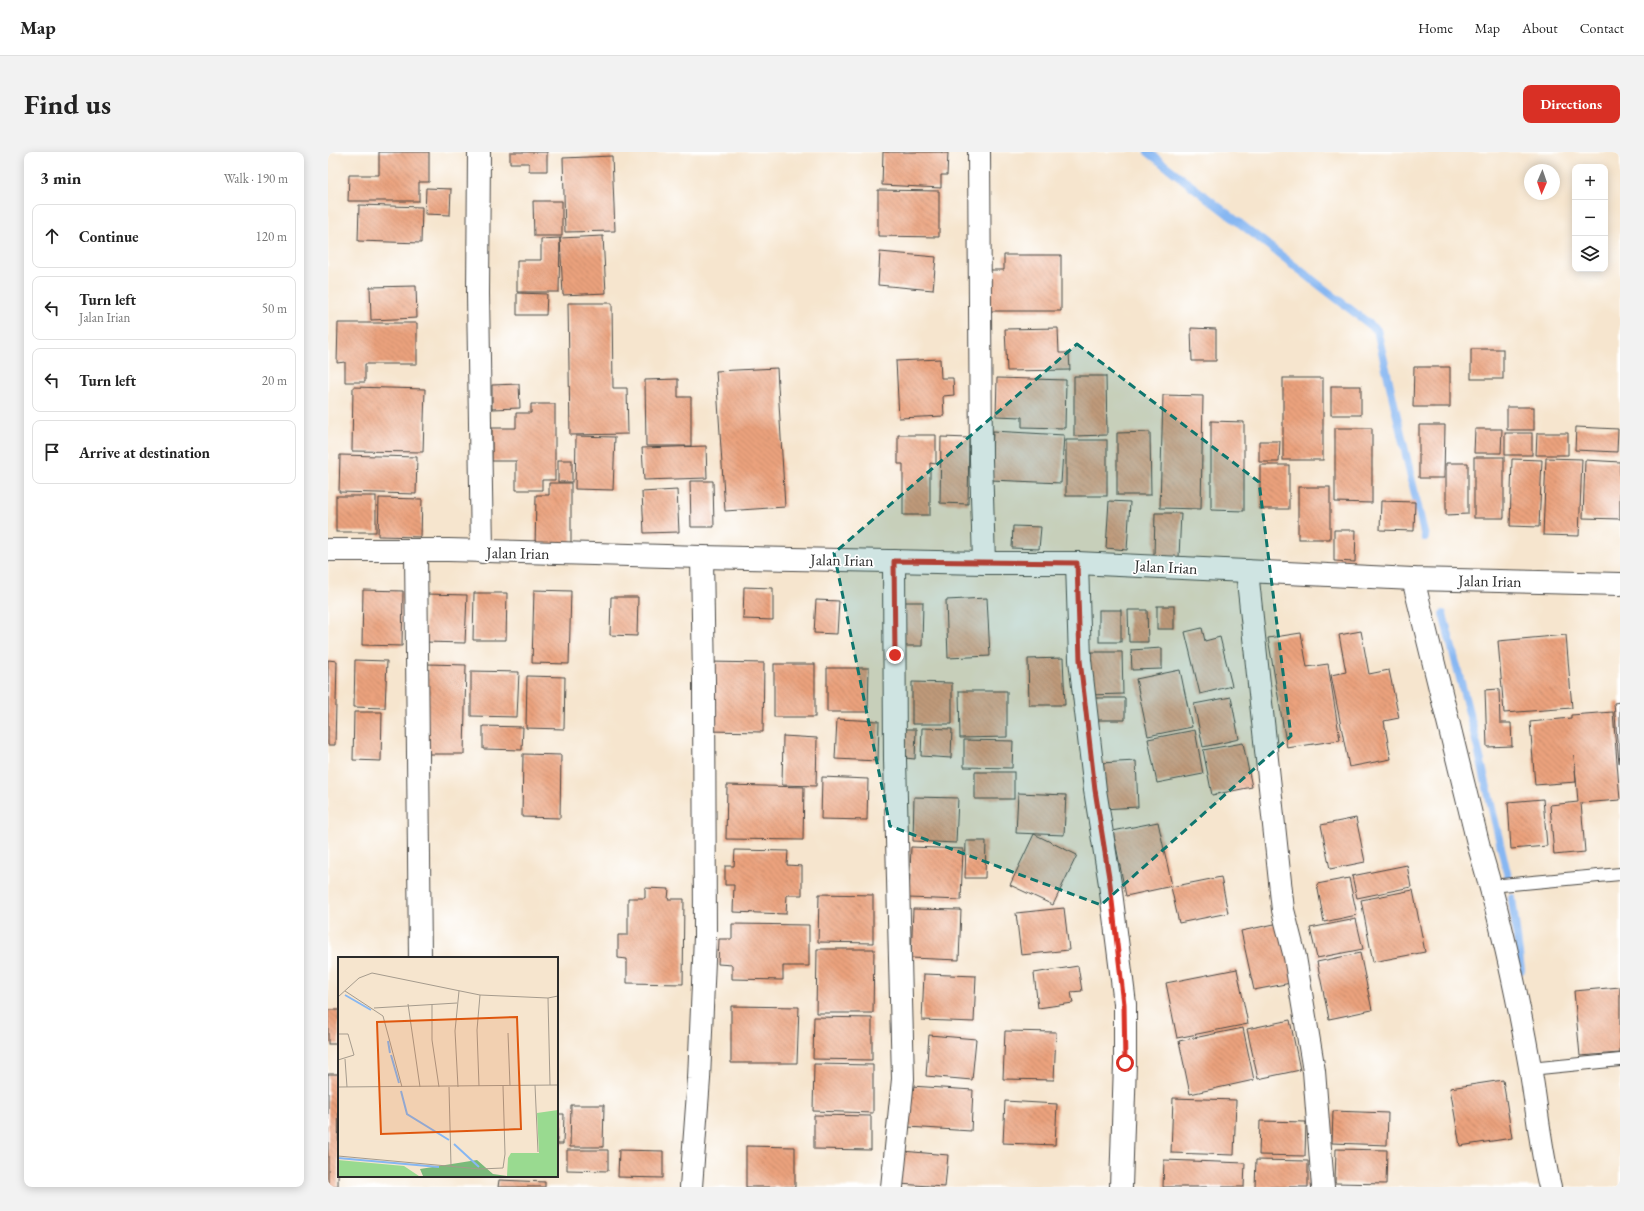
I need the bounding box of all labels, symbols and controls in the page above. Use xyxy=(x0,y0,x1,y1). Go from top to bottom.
text: Map xyxy=(20,15,56,40)
text: Home xyxy=(1418,19,1453,37)
text: Map xyxy=(1475,19,1500,37)
text: About xyxy=(1522,19,1558,37)
text: Contact xyxy=(1580,19,1624,37)
button: Directions xyxy=(1523,85,1620,123)
text: Find us xyxy=(24,86,111,122)
north arrow xyxy=(1524,164,1560,200)
map controls xyxy=(1572,164,1608,272)
button: + xyxy=(1572,164,1608,200)
text: 3 min xyxy=(40,167,81,189)
text: Walk · 190 m xyxy=(224,170,288,187)
button: − xyxy=(1572,200,1608,236)
icon: ahead xyxy=(41,225,63,247)
text: Continue xyxy=(79,227,139,246)
text: 120 m xyxy=(256,228,287,245)
button: layers xyxy=(1572,236,1608,272)
text: Turn left xyxy=(79,290,136,309)
icon: left xyxy=(41,297,63,319)
text: 50 m xyxy=(262,300,287,317)
text: Jalan Irian xyxy=(79,309,130,326)
icon: left xyxy=(41,369,63,391)
text: Turn left xyxy=(79,371,136,390)
text: 20 m xyxy=(262,372,287,389)
icon: arrive xyxy=(41,441,63,463)
text: Arrive at destination xyxy=(79,443,210,462)
street label: Jalan Irian xyxy=(484,542,550,564)
street label: Jalan Irian xyxy=(808,549,874,571)
street label: Jalan Irian xyxy=(1132,555,1199,579)
street label: Jalan Irian xyxy=(1456,570,1522,592)
route end xyxy=(886,646,904,664)
inset map xyxy=(338,957,558,1177)
route start xyxy=(1116,1054,1134,1072)

